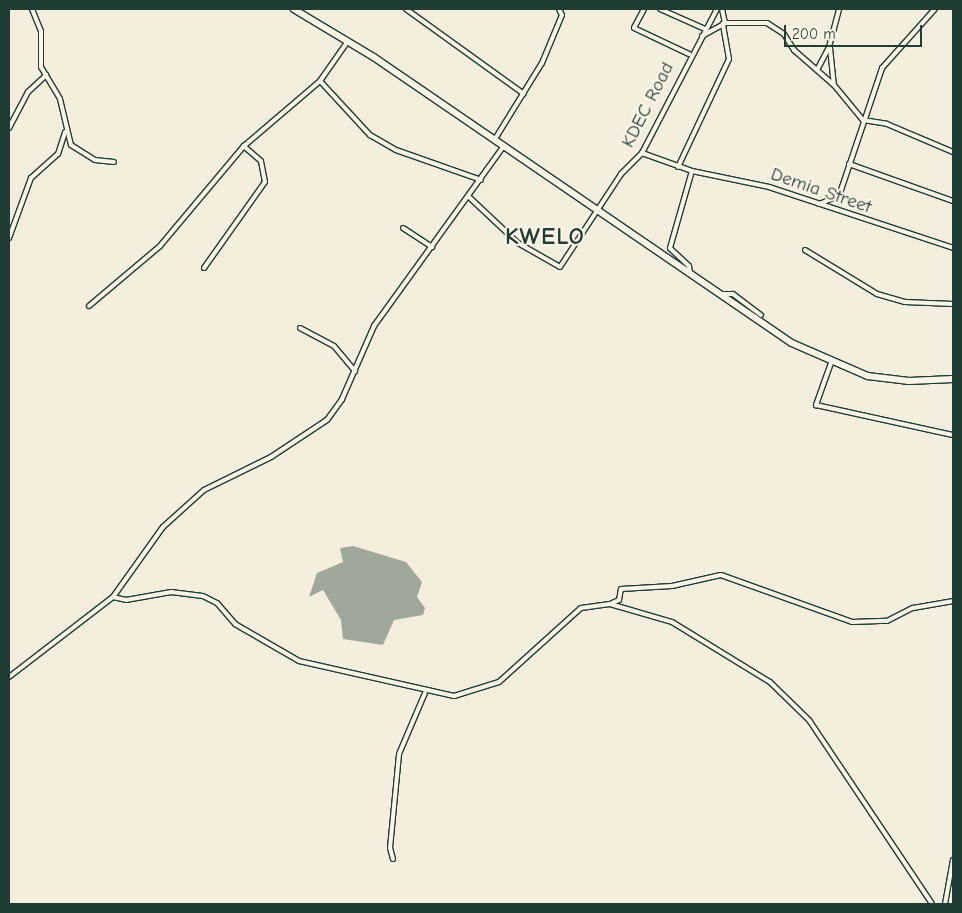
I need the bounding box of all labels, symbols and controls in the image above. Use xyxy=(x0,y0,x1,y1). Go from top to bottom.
scale bar xyxy=(787,15,924,47)
text: 200 m xyxy=(792,25,836,43)
street label: KDEC Road xyxy=(617,58,679,152)
street label: Demia Street xyxy=(768,163,874,219)
district label: KWELO xyxy=(504,223,586,251)

